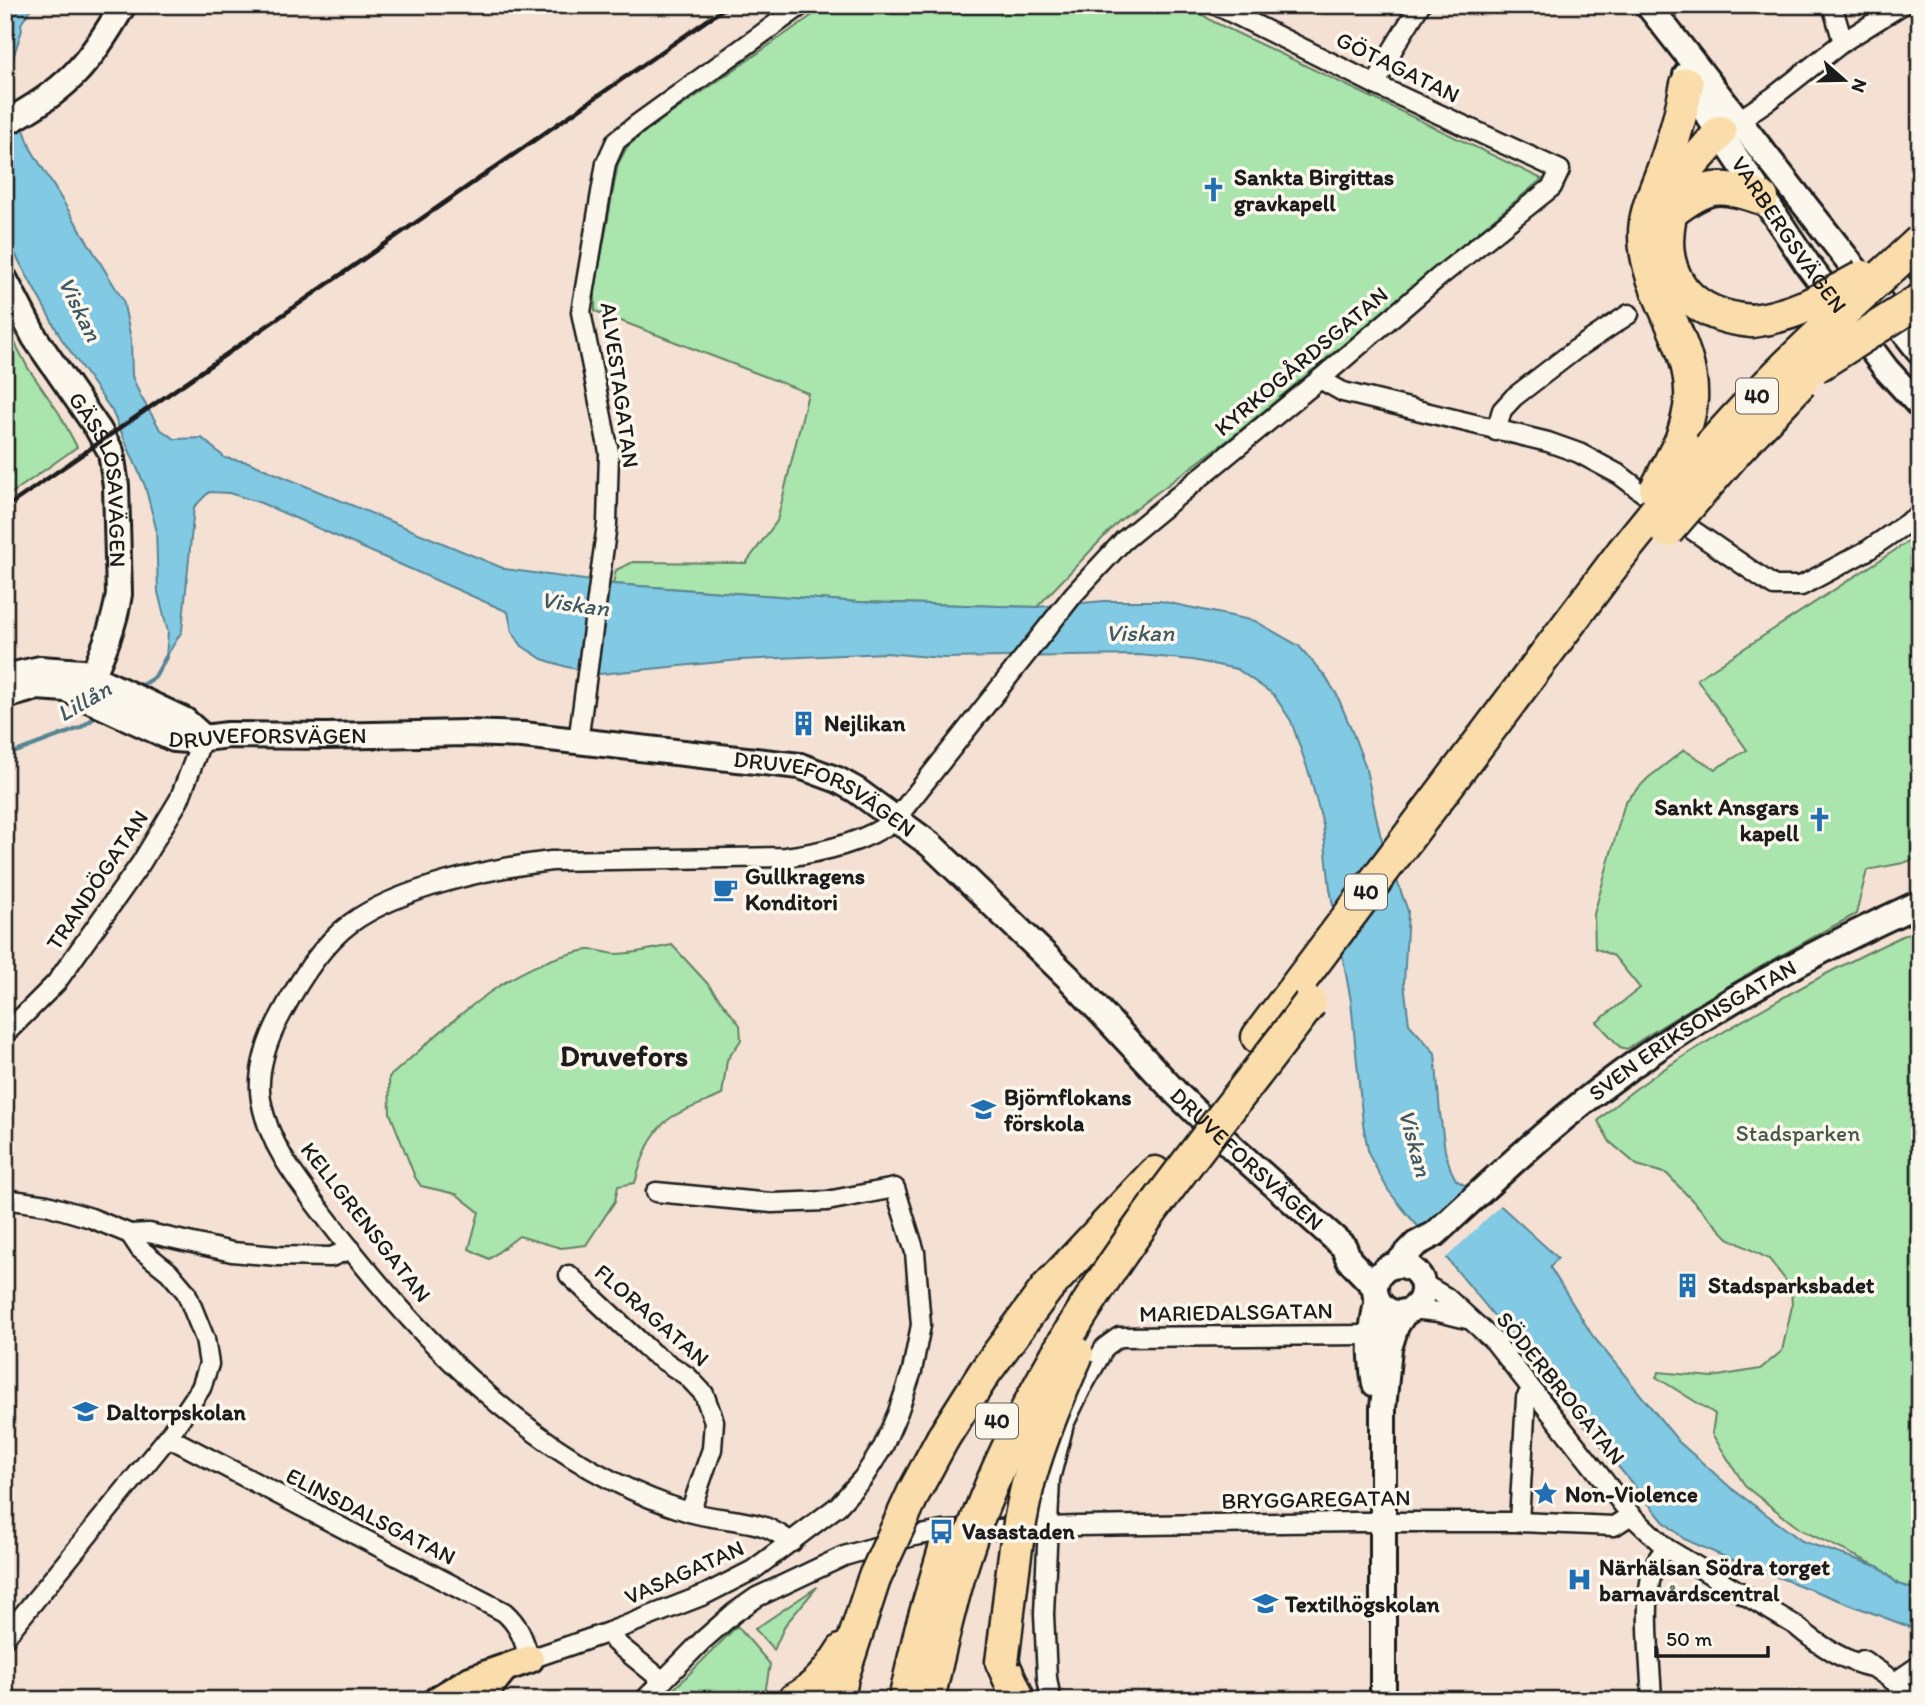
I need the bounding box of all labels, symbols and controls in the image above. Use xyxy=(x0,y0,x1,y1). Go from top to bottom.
street label: GÖTAGATAN xyxy=(1332,25,1464,109)
north arrow xyxy=(1810,46,1880,116)
text: N xyxy=(1847,76,1873,96)
street label: VARBERGSVÄGEN xyxy=(1725,151,1853,319)
place label: Sankta Birgittas gravkapell xyxy=(1234,163,1394,217)
church icon: Sankta Birgittas gravkapell xyxy=(1200,176,1228,204)
water label: Viskan xyxy=(52,272,109,346)
street label: KYRKOGÅRDSGATAN xyxy=(1208,280,1394,442)
street label: ALVESTAGATAN xyxy=(595,300,645,470)
road number: 40 xyxy=(1736,378,1778,414)
street label: GÄSSLÖSAVÄGEN xyxy=(62,386,132,568)
water label: Viskan xyxy=(539,584,611,623)
water label: Viskan xyxy=(1106,618,1175,647)
water label: Lillån xyxy=(51,673,116,728)
building icon: Nejlikan xyxy=(790,709,818,737)
place label: Nejlikan xyxy=(824,709,906,737)
street label: DRUVEFORSVÄGEN xyxy=(167,721,367,754)
street label: DRUVEFORSVÄGEN xyxy=(732,745,921,843)
place label: Sankt Ansgars kapell xyxy=(1654,793,1799,847)
street label: TRANDÖGATAN xyxy=(40,805,154,955)
church icon: Sankt Ansgars kapell xyxy=(1805,806,1833,834)
place label: Gullkragens Konditori xyxy=(745,862,865,916)
road number: 40 xyxy=(1345,874,1387,910)
cafe icon: Gullkragens Konditori xyxy=(711,875,739,903)
street label: SVEN ERIKSONSGATAN xyxy=(1583,953,1801,1107)
district label: Druvefors xyxy=(560,1037,688,1074)
street label: DRUVEFORSVÄGEN xyxy=(1164,1081,1329,1236)
place label: Björnflokans förskola xyxy=(1004,1083,1131,1137)
school or university icon: Björnflokans förskola xyxy=(970,1096,998,1124)
water label: Viskan xyxy=(1393,1106,1438,1180)
park label: Stadsparken xyxy=(1736,1119,1860,1147)
street label: KELLGRENSGATAN xyxy=(295,1136,437,1308)
street label: FLORAGATAN xyxy=(589,1258,715,1372)
building icon: Stadsparksbadet xyxy=(1674,1271,1702,1299)
place label: Stadsparksbadet xyxy=(1708,1271,1875,1299)
street label: MARIEDALSGATAN xyxy=(1139,1296,1333,1328)
street label: SÖDERBROGATAN xyxy=(1491,1306,1631,1470)
school or university icon: Daltorpskolan xyxy=(72,1398,100,1426)
place label: Daltorpskolan xyxy=(106,1398,247,1426)
road number: 40 xyxy=(976,1404,1018,1438)
street label: ELINSDALSGATAN xyxy=(281,1461,461,1571)
place icon: Non-Violence xyxy=(1531,1480,1559,1508)
place label: Non-Violence xyxy=(1565,1480,1698,1508)
street label: BRYGGAREGATAN xyxy=(1221,1483,1411,1515)
bus stop icon: Vasastaden xyxy=(928,1517,956,1545)
place label: Vasastaden xyxy=(962,1517,1076,1545)
street label: VASAGATAN xyxy=(620,1533,748,1611)
place label: Närhälsan Södra torget barnavårdscentral xyxy=(1599,1553,1830,1607)
hospital icon: Närhälsan Södra torget barnavårdscentral xyxy=(1565,1566,1593,1594)
school or university icon: Textilhögskolan xyxy=(1251,1590,1279,1618)
place label: Textilhögskolan xyxy=(1284,1590,1440,1618)
scale bar xyxy=(1656,1614,1768,1658)
text: 50 m xyxy=(1666,1626,1713,1651)

